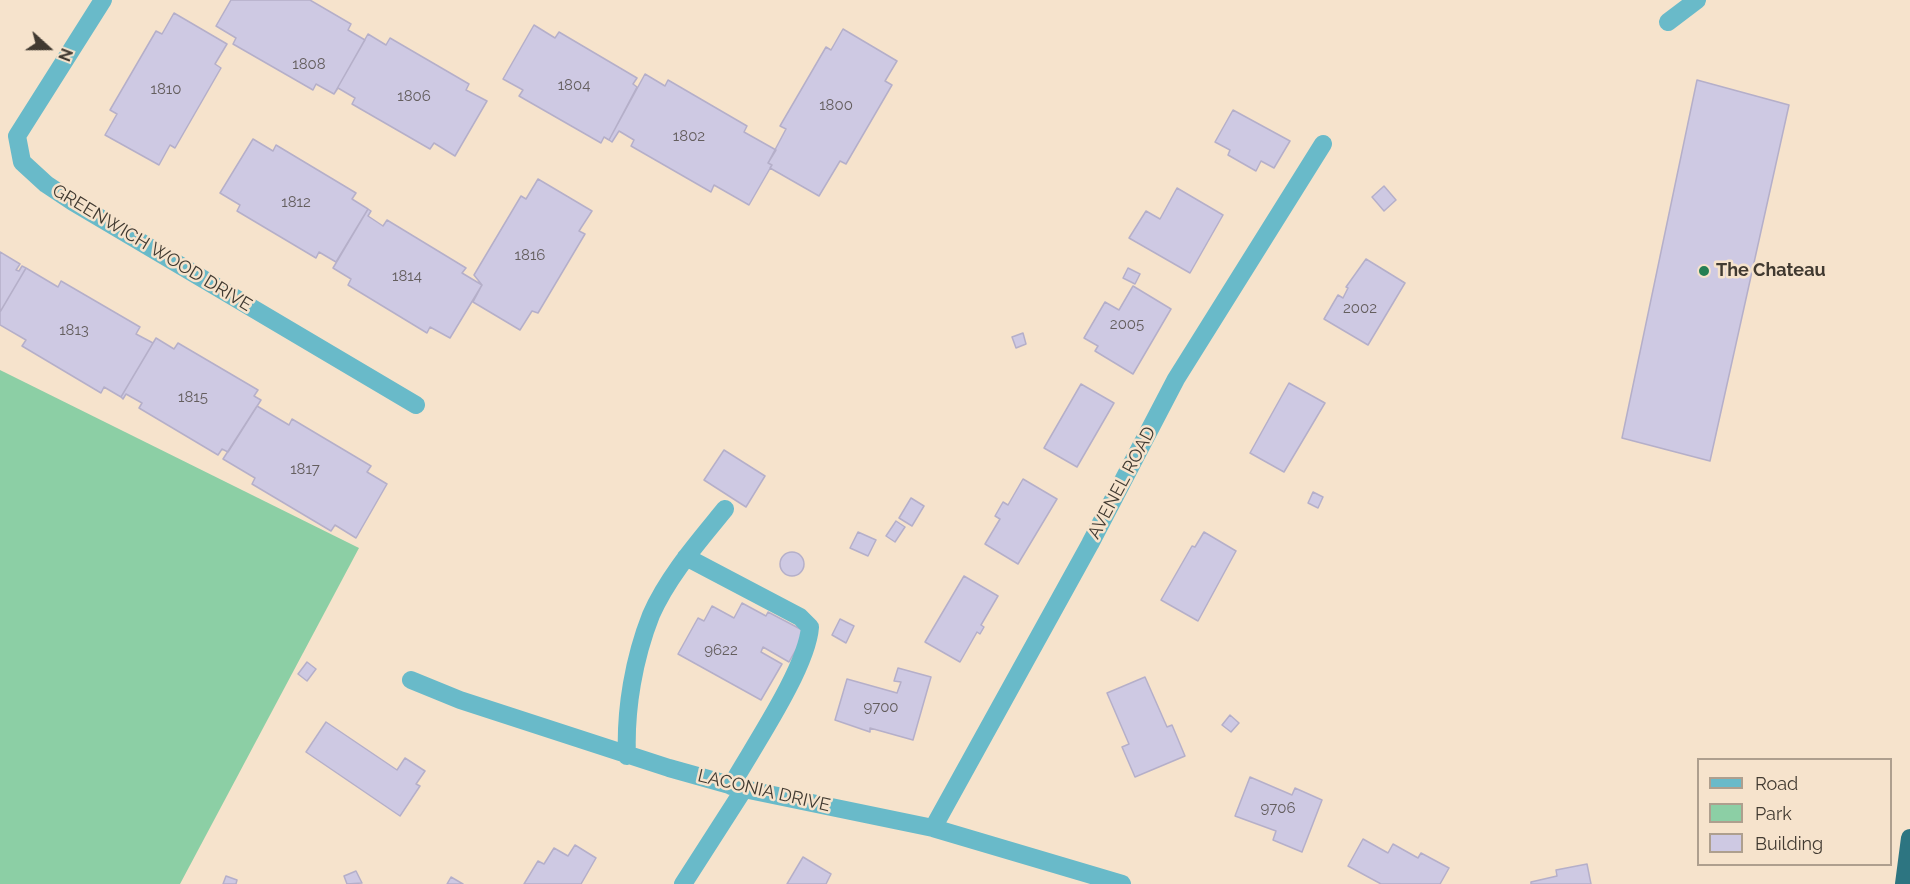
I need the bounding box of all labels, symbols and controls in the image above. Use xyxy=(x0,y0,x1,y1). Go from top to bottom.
north arrow xyxy=(18,18,78,78)
text: N xyxy=(54,46,76,64)
house number: 1808 xyxy=(292,55,326,73)
house number: 1804 xyxy=(558,76,590,94)
house number: 1810 xyxy=(151,80,181,98)
house number: 1806 xyxy=(397,87,431,105)
house number: 1800 xyxy=(819,96,853,114)
house number: 1802 xyxy=(673,127,705,145)
street label: GREENWICH WOOD DRIVE xyxy=(48,180,256,316)
house number: 1812 xyxy=(281,193,311,211)
house number: 1816 xyxy=(515,246,545,264)
place label: The Chateau xyxy=(1716,260,1826,282)
marker: The Chateau xyxy=(1697,264,1711,278)
house number: 1814 xyxy=(392,267,422,285)
house number: 2002 xyxy=(1343,299,1377,317)
house number: 2005 xyxy=(1110,315,1144,333)
house number: 1813 xyxy=(59,321,89,339)
house number: 1815 xyxy=(178,388,208,406)
street label: AVENEL ROAD xyxy=(1083,423,1161,543)
house number: 1817 xyxy=(290,460,320,478)
house number: 9622 xyxy=(704,641,738,659)
house number: 9700 xyxy=(863,698,899,716)
legend xyxy=(1697,758,1892,866)
street label: LACONIA DRIVE xyxy=(696,765,832,817)
text: Road xyxy=(1755,773,1798,794)
house number: 9706 xyxy=(1261,799,1295,817)
text: Park xyxy=(1755,803,1792,824)
text: Building xyxy=(1755,833,1823,854)

